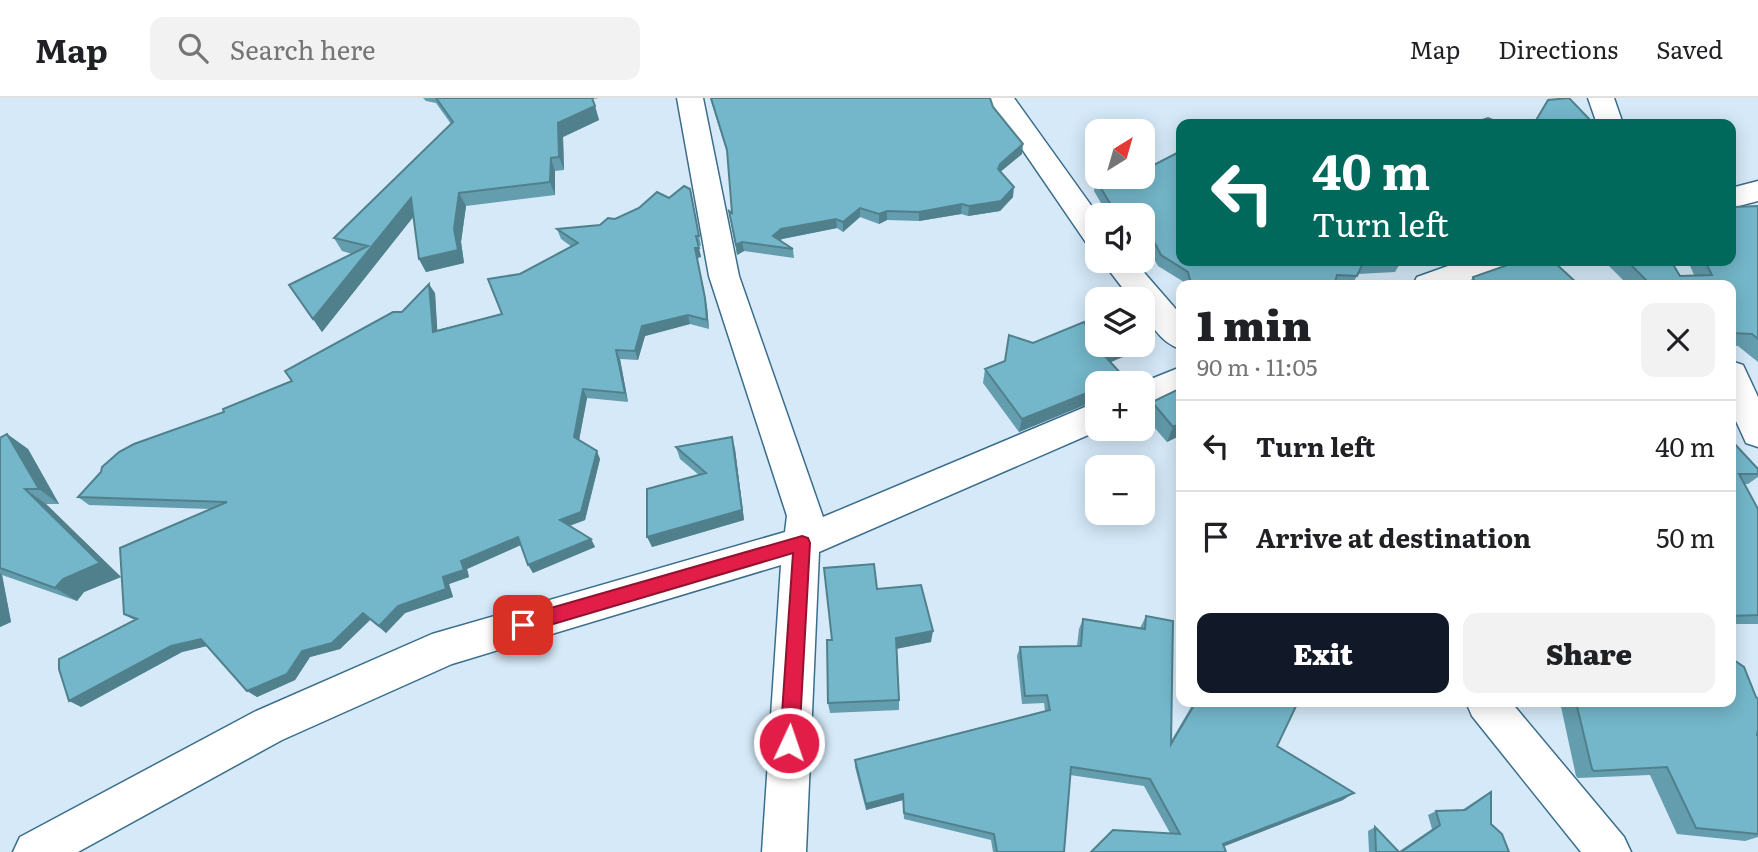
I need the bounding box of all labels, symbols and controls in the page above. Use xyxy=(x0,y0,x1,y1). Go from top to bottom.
search box xyxy=(150,17,640,80)
text: Map xyxy=(35,24,108,73)
icon: search xyxy=(174,29,212,67)
text: Search here xyxy=(230,29,376,68)
text: Map xyxy=(1409,31,1460,66)
text: Directions xyxy=(1498,31,1618,66)
text: Saved xyxy=(1656,31,1723,66)
north arrow xyxy=(1085,119,1155,189)
map controls xyxy=(1085,119,1155,525)
text: 40 m xyxy=(1312,132,1430,205)
icon: left xyxy=(1197,147,1288,238)
text: Turn left xyxy=(1312,199,1449,247)
button: sound xyxy=(1085,203,1155,273)
button: layers xyxy=(1085,287,1155,357)
text: 1 min xyxy=(1197,292,1312,354)
button: close xyxy=(1641,303,1715,377)
text: 90 m · 11:05 xyxy=(1197,349,1317,383)
button: + xyxy=(1085,371,1155,441)
text: Turn left xyxy=(1256,426,1375,465)
text: 40 m xyxy=(1655,426,1715,465)
icon: left xyxy=(1197,427,1235,465)
button: − xyxy=(1085,455,1155,525)
text: Arrive at destination xyxy=(1256,517,1531,556)
text: 50 m xyxy=(1656,517,1715,556)
icon: arrive xyxy=(1197,518,1235,556)
pin xyxy=(493,595,553,655)
icon: arrive xyxy=(504,606,542,644)
button: Exit xyxy=(1197,613,1449,693)
button: Share xyxy=(1463,613,1715,693)
position arrow xyxy=(752,706,826,780)

